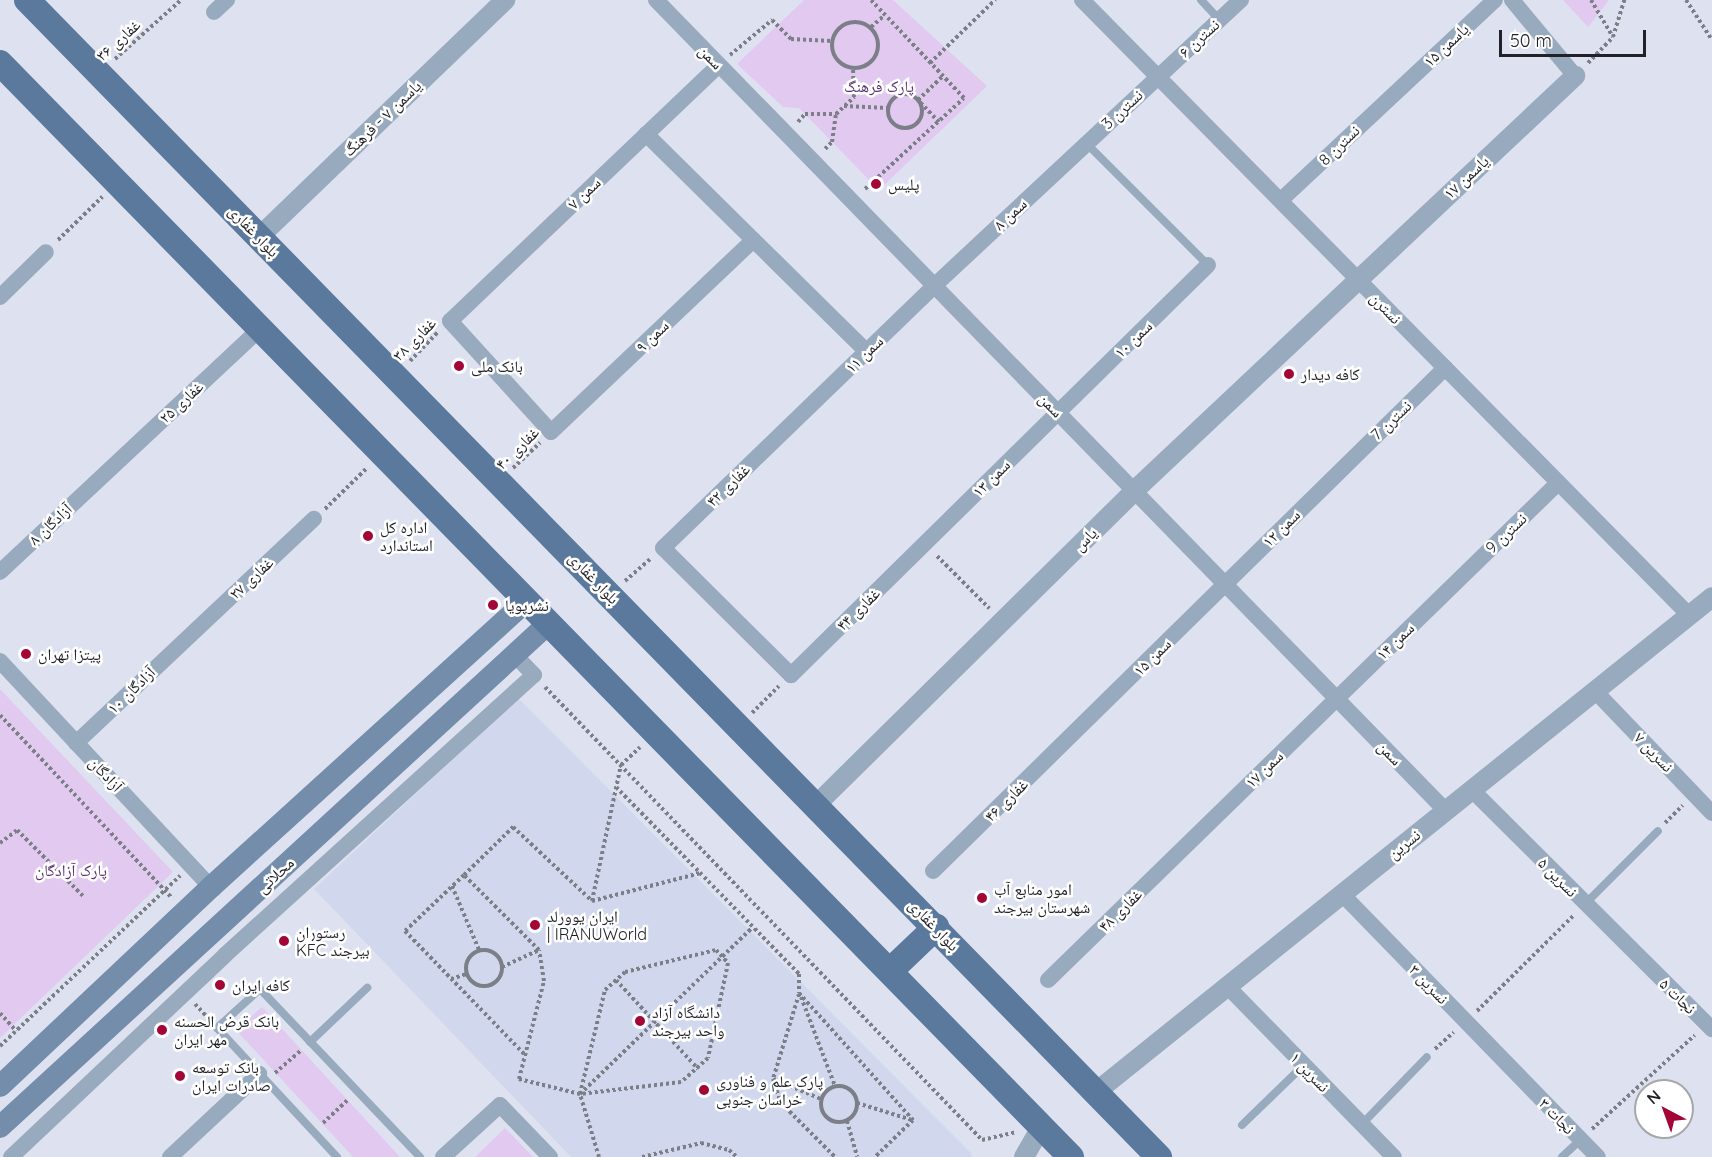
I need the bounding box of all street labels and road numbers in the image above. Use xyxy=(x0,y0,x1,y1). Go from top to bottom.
street label: غفاری ۳۶ xyxy=(92,15,144,65)
street label: نسترن ۶ xyxy=(1175,15,1223,61)
street label: یاسمن ۱۵ xyxy=(1419,19,1473,71)
street label: سمن xyxy=(695,41,727,73)
street label: یاسمن ۷ - فرهنگ xyxy=(339,76,425,160)
street label: نسترن 3 xyxy=(1097,85,1147,133)
street label: نسترن 8 xyxy=(1314,121,1364,169)
street label: یاسمن ۱۷ xyxy=(1439,151,1493,203)
street label: سمن ۷ xyxy=(564,173,604,213)
street label: سمن ۸ xyxy=(990,194,1030,234)
street label: بلوار غفاری xyxy=(225,201,283,261)
street label: نسترن xyxy=(1366,288,1406,328)
street label: غفاری ۳۸ xyxy=(388,313,440,365)
street label: سمن ۹ xyxy=(632,316,672,356)
street label: سمن ۱۰ xyxy=(1110,316,1156,362)
street label: سمن ۱۱ xyxy=(841,331,887,377)
street label: غفاری ۲۵ xyxy=(155,377,207,427)
street label: سمن xyxy=(1035,389,1067,421)
street label: نسترن 7 xyxy=(1367,396,1415,444)
street label: غفاری ۴۰ xyxy=(491,423,543,473)
street label: سمن ۱۳ xyxy=(968,455,1014,501)
street label: غفاری ۴۲ xyxy=(702,460,754,510)
street label: آزادگان ۸ xyxy=(24,499,76,549)
street label: سمن ۱۲ xyxy=(1258,505,1304,551)
street label: نسترن 9 xyxy=(1481,509,1531,557)
street label: یاس xyxy=(1069,523,1101,555)
street label: بلوار غفاری xyxy=(565,548,623,608)
street label: غفاری ۲۷ xyxy=(225,553,277,603)
street label: غفاری ۴۴ xyxy=(832,584,884,634)
street label: سمن ۱۴ xyxy=(1372,618,1418,664)
street label: سمن ۱۵ xyxy=(1129,634,1175,680)
street label: آزادگان ۱۰ xyxy=(103,663,159,717)
street label: نسرین ۷ xyxy=(1630,728,1678,776)
street label: سمن xyxy=(1374,737,1406,769)
street label: سمن ۱۷ xyxy=(1241,746,1287,792)
street label: آزادگان xyxy=(85,753,127,795)
street label: غفاری ۴۶ xyxy=(980,775,1032,825)
street label: نسرین xyxy=(1384,825,1424,863)
street label: محلاتی xyxy=(252,853,298,897)
street label: نسرین ۵ xyxy=(1534,853,1582,901)
street label: غفاری ۴۸ xyxy=(1094,885,1146,935)
street label: بلوار غفاری xyxy=(905,895,963,955)
street label: نسرین ۳ xyxy=(1405,960,1453,1008)
street label: نجات ۵ xyxy=(1656,974,1700,1018)
street label: نسرین ۱ xyxy=(1286,1048,1334,1096)
street label: نجات ۳ xyxy=(1535,1094,1579,1138)

